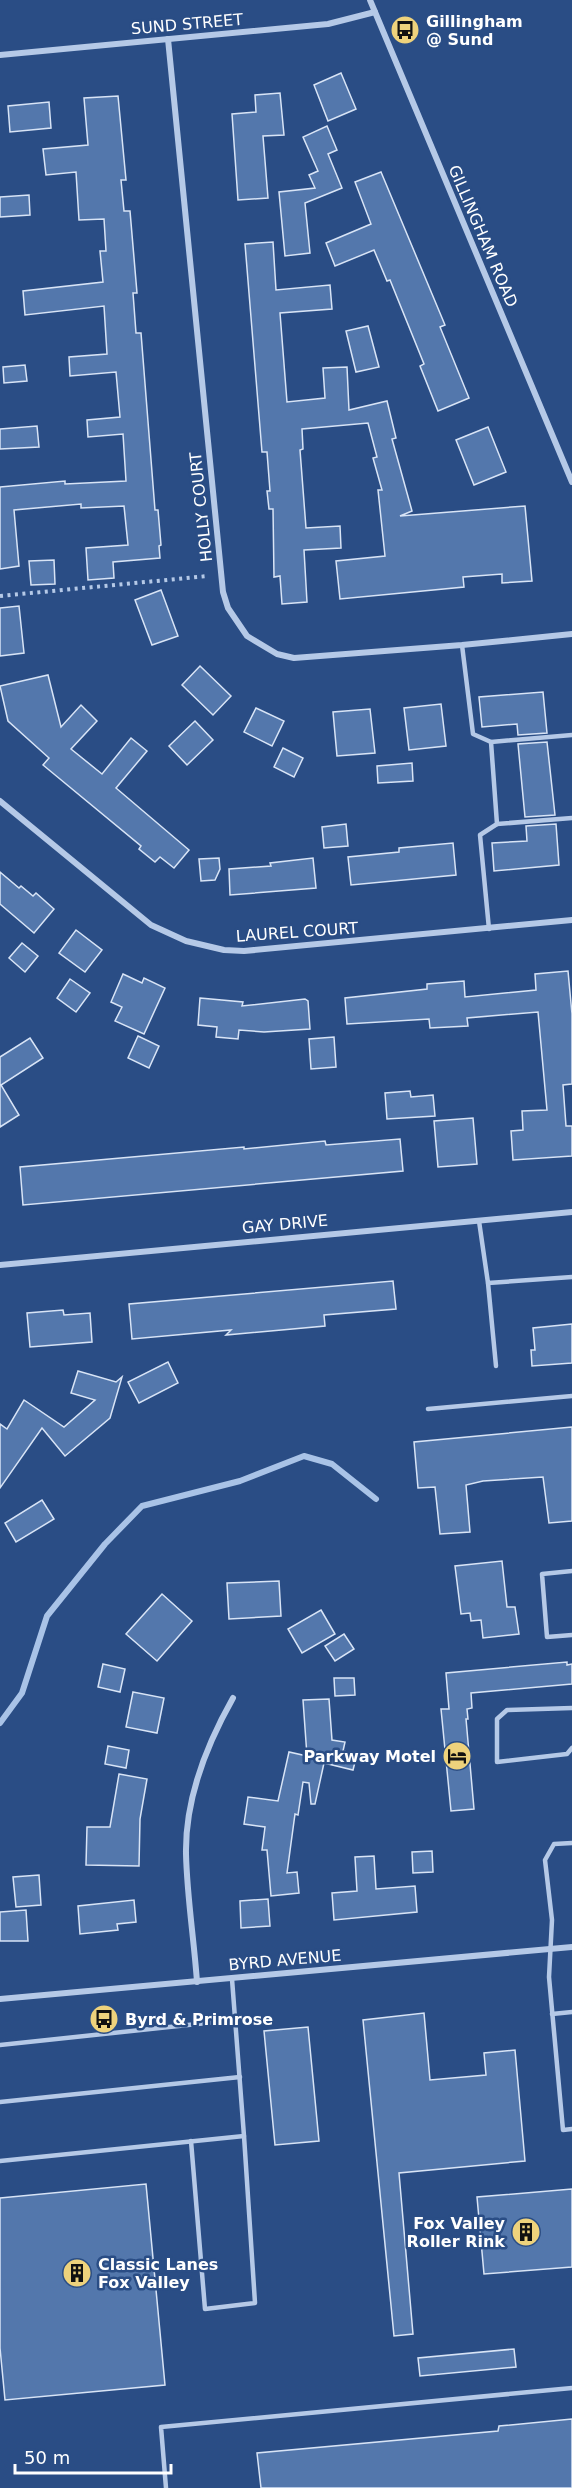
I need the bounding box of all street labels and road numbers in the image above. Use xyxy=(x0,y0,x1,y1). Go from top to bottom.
street label: SUND STREET xyxy=(130,10,244,38)
street label: GILLINGHAM ROAD xyxy=(444,162,522,310)
street label: HOLLY COURT xyxy=(186,451,216,563)
street label: LAUREL COURT xyxy=(235,918,359,946)
street label: GAY DRIVE xyxy=(241,1211,329,1237)
street label: BYRD AVENUE xyxy=(228,1946,342,1974)

